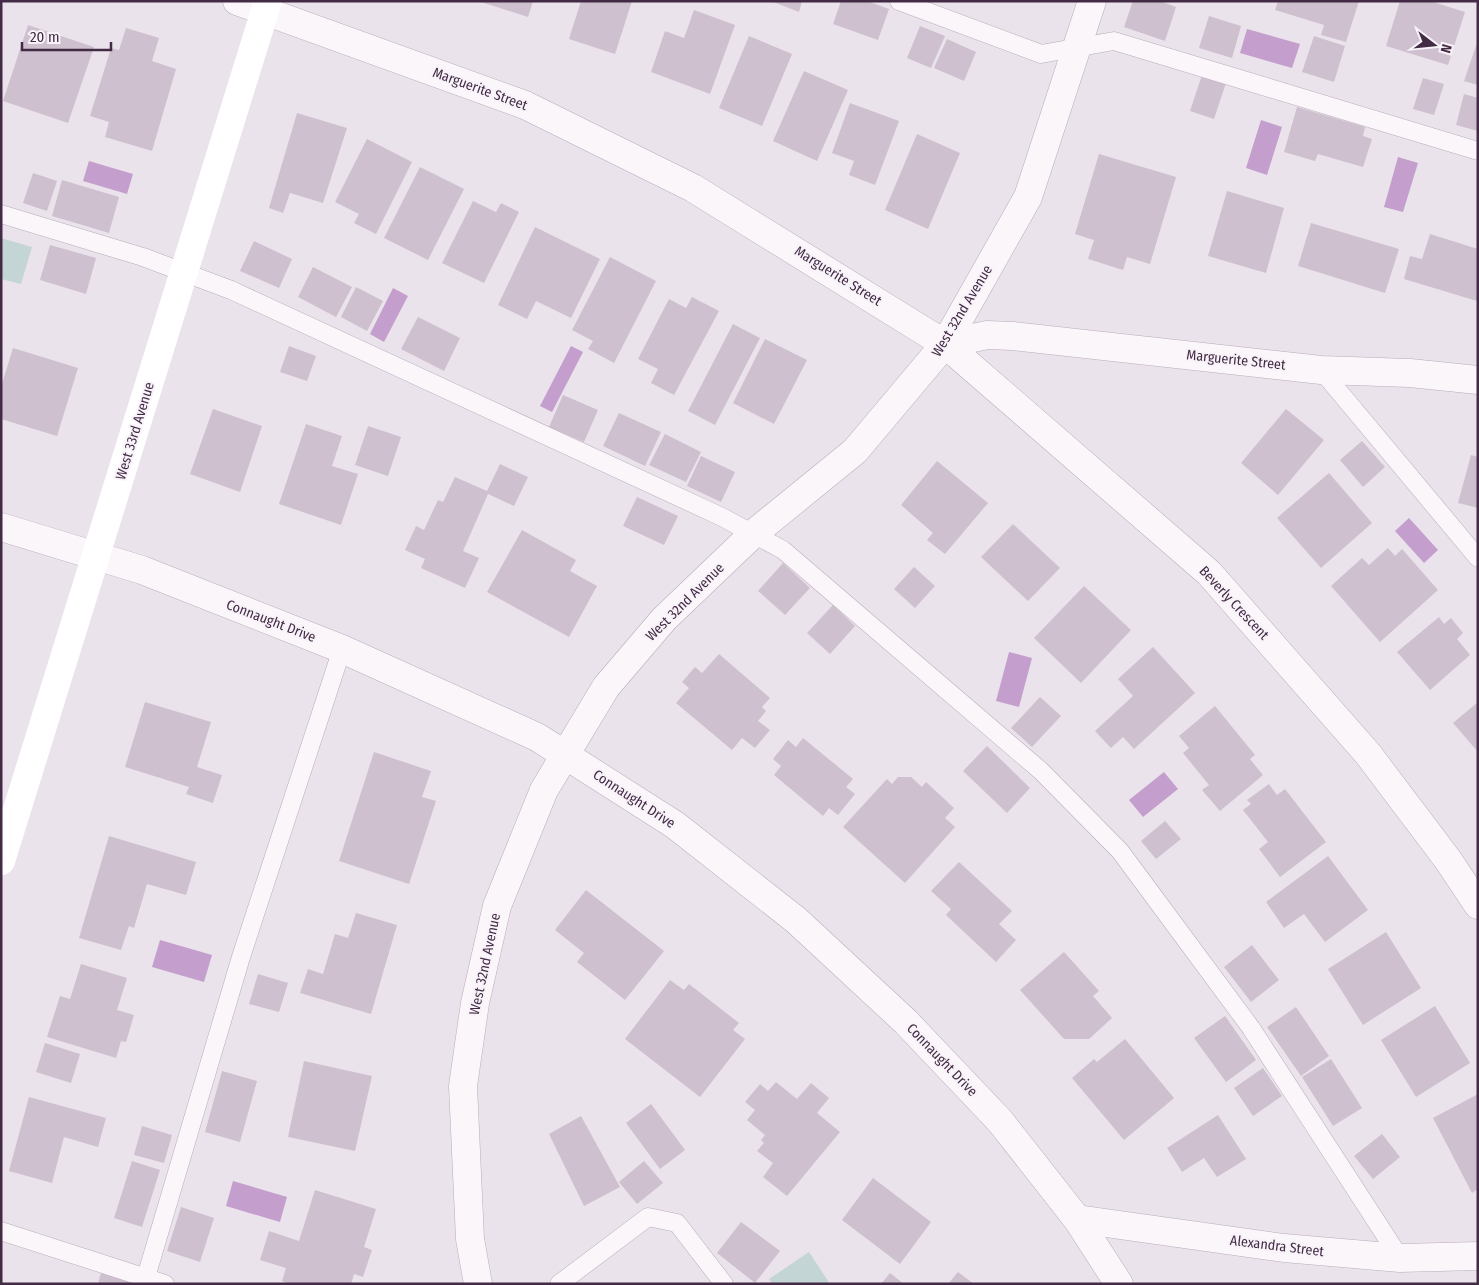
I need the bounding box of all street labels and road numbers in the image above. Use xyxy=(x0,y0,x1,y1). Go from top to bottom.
street label: Marguerite Street xyxy=(430,64,530,114)
street label: Marguerite Street xyxy=(791,242,885,310)
street label: West 32nd Avenue xyxy=(928,262,996,360)
street label: Marguerite Street xyxy=(1186,346,1287,374)
street label: West 33rd Avenue xyxy=(112,380,158,482)
street label: West 32nd Avenue xyxy=(642,559,728,645)
street label: Beverly Crescent xyxy=(1196,563,1273,644)
street label: Connaught Drive xyxy=(224,596,318,646)
street label: Connaught Drive xyxy=(590,766,678,832)
street label: West 32nd Avenue xyxy=(466,911,504,1017)
street label: Connaught Drive xyxy=(903,1020,981,1100)
street label: Alexandra Street xyxy=(1229,1232,1325,1260)

